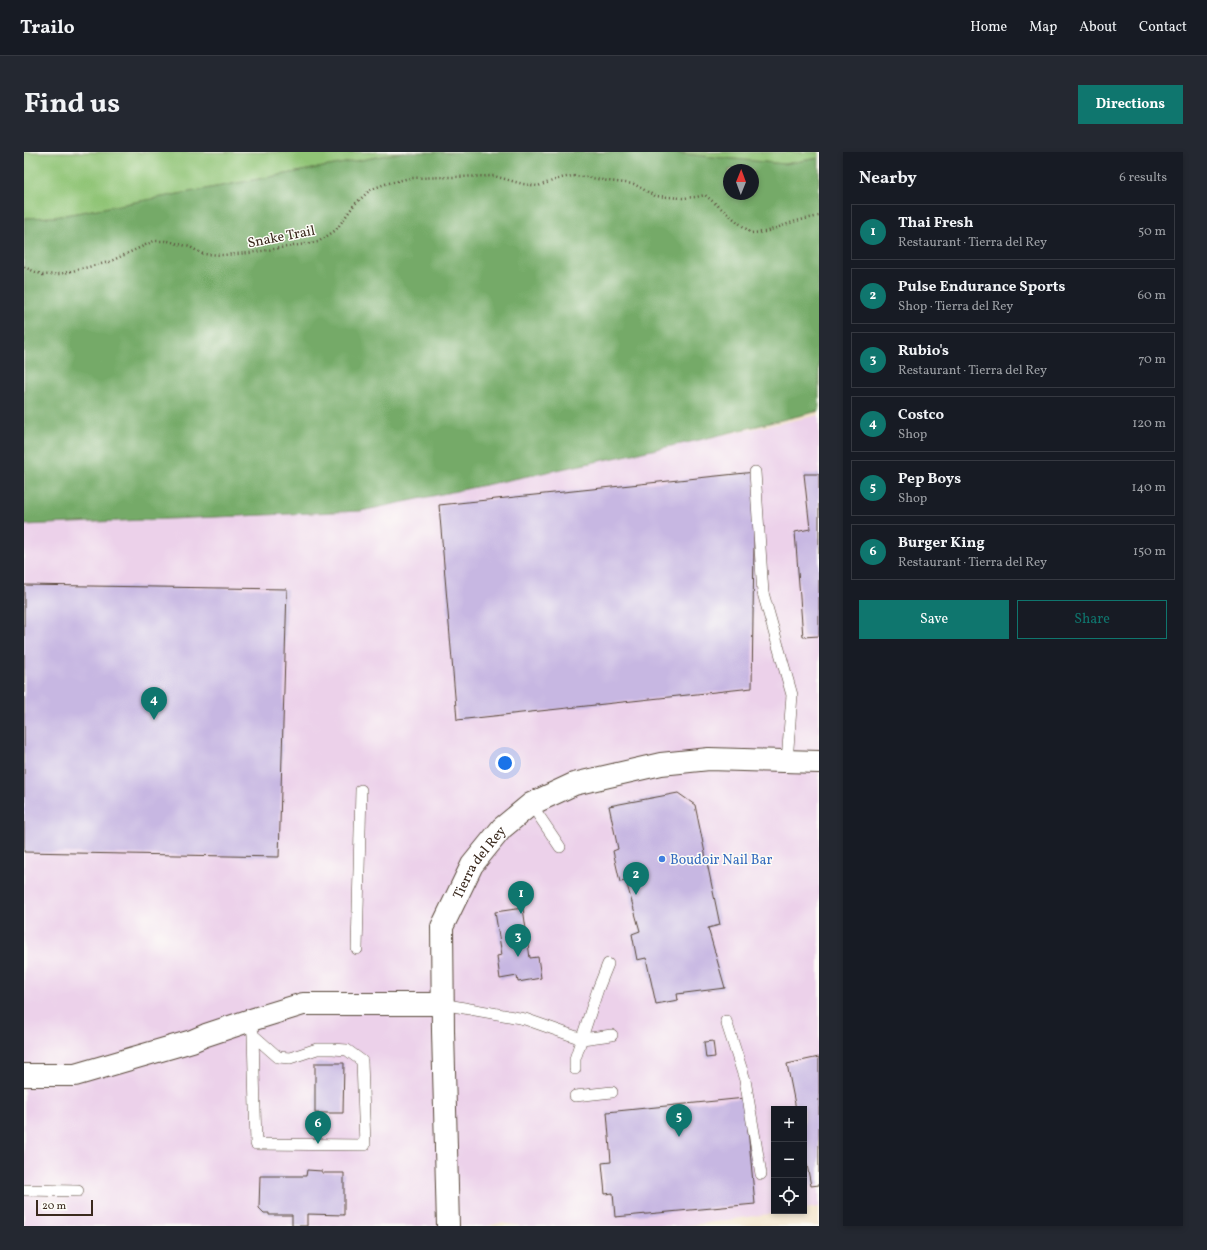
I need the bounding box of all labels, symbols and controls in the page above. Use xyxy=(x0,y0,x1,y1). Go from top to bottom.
text: Trailo xyxy=(20,15,75,41)
text: Home xyxy=(970,18,1007,37)
text: Map xyxy=(1029,18,1057,37)
text: About xyxy=(1079,18,1117,37)
text: Contact xyxy=(1139,18,1187,37)
text: Find us xyxy=(24,85,120,124)
button: Directions xyxy=(1078,85,1183,124)
north arrow xyxy=(723,164,759,200)
text: Nearby xyxy=(859,167,917,190)
text: 6 results xyxy=(1119,169,1167,187)
text: Thai Fresh xyxy=(898,213,974,234)
street label: Snake Trail xyxy=(246,222,317,253)
text: 1 xyxy=(870,223,876,241)
text: 50 m xyxy=(1138,223,1166,241)
text: Restaurant · Tierra del Rey xyxy=(898,234,1047,252)
text: Pulse Endurance Sports xyxy=(898,277,1065,298)
text: 2 xyxy=(870,287,876,305)
text: 60 m xyxy=(1138,287,1166,305)
text: Shop · Tierra del Rey xyxy=(898,298,1013,316)
text: Rubio's xyxy=(898,341,949,362)
text: 3 xyxy=(870,351,876,369)
text: 70 m xyxy=(1138,351,1166,369)
text: Restaurant · Tierra del Rey xyxy=(898,362,1047,380)
text: Costco xyxy=(898,405,944,426)
text: 4 xyxy=(869,415,877,433)
text: 120 m xyxy=(1132,415,1166,433)
text: Shop xyxy=(898,426,927,444)
text: Pep Boys xyxy=(898,469,961,490)
text: 5 xyxy=(870,479,876,497)
text: 140 m xyxy=(1132,479,1166,497)
text: Shop xyxy=(898,490,927,508)
text: Burger King xyxy=(898,533,985,554)
text: 6 xyxy=(869,543,877,561)
text: 150 m xyxy=(1133,543,1166,561)
text: Restaurant · Tierra del Rey xyxy=(898,554,1047,572)
button: Save xyxy=(859,600,1009,639)
button: Share xyxy=(1017,600,1167,639)
pin: 4 xyxy=(141,687,167,720)
your location xyxy=(495,753,515,773)
street label: Tierra del Rey xyxy=(449,822,511,903)
place label: Boudoir Nail Bar xyxy=(670,851,773,870)
marker: Boudoir Nail Bar xyxy=(657,854,667,864)
pin: 2 xyxy=(623,862,649,895)
pin: 1 xyxy=(508,881,534,914)
pin: 3 xyxy=(505,924,531,957)
pin: 5 xyxy=(666,1104,692,1137)
map controls xyxy=(771,1106,807,1214)
button: + xyxy=(771,1106,807,1142)
pin: 6 xyxy=(305,1111,331,1144)
button: − xyxy=(771,1142,807,1178)
button: locate xyxy=(771,1178,807,1214)
scale bar xyxy=(36,1198,93,1217)
text: 20 m xyxy=(42,1199,66,1214)

